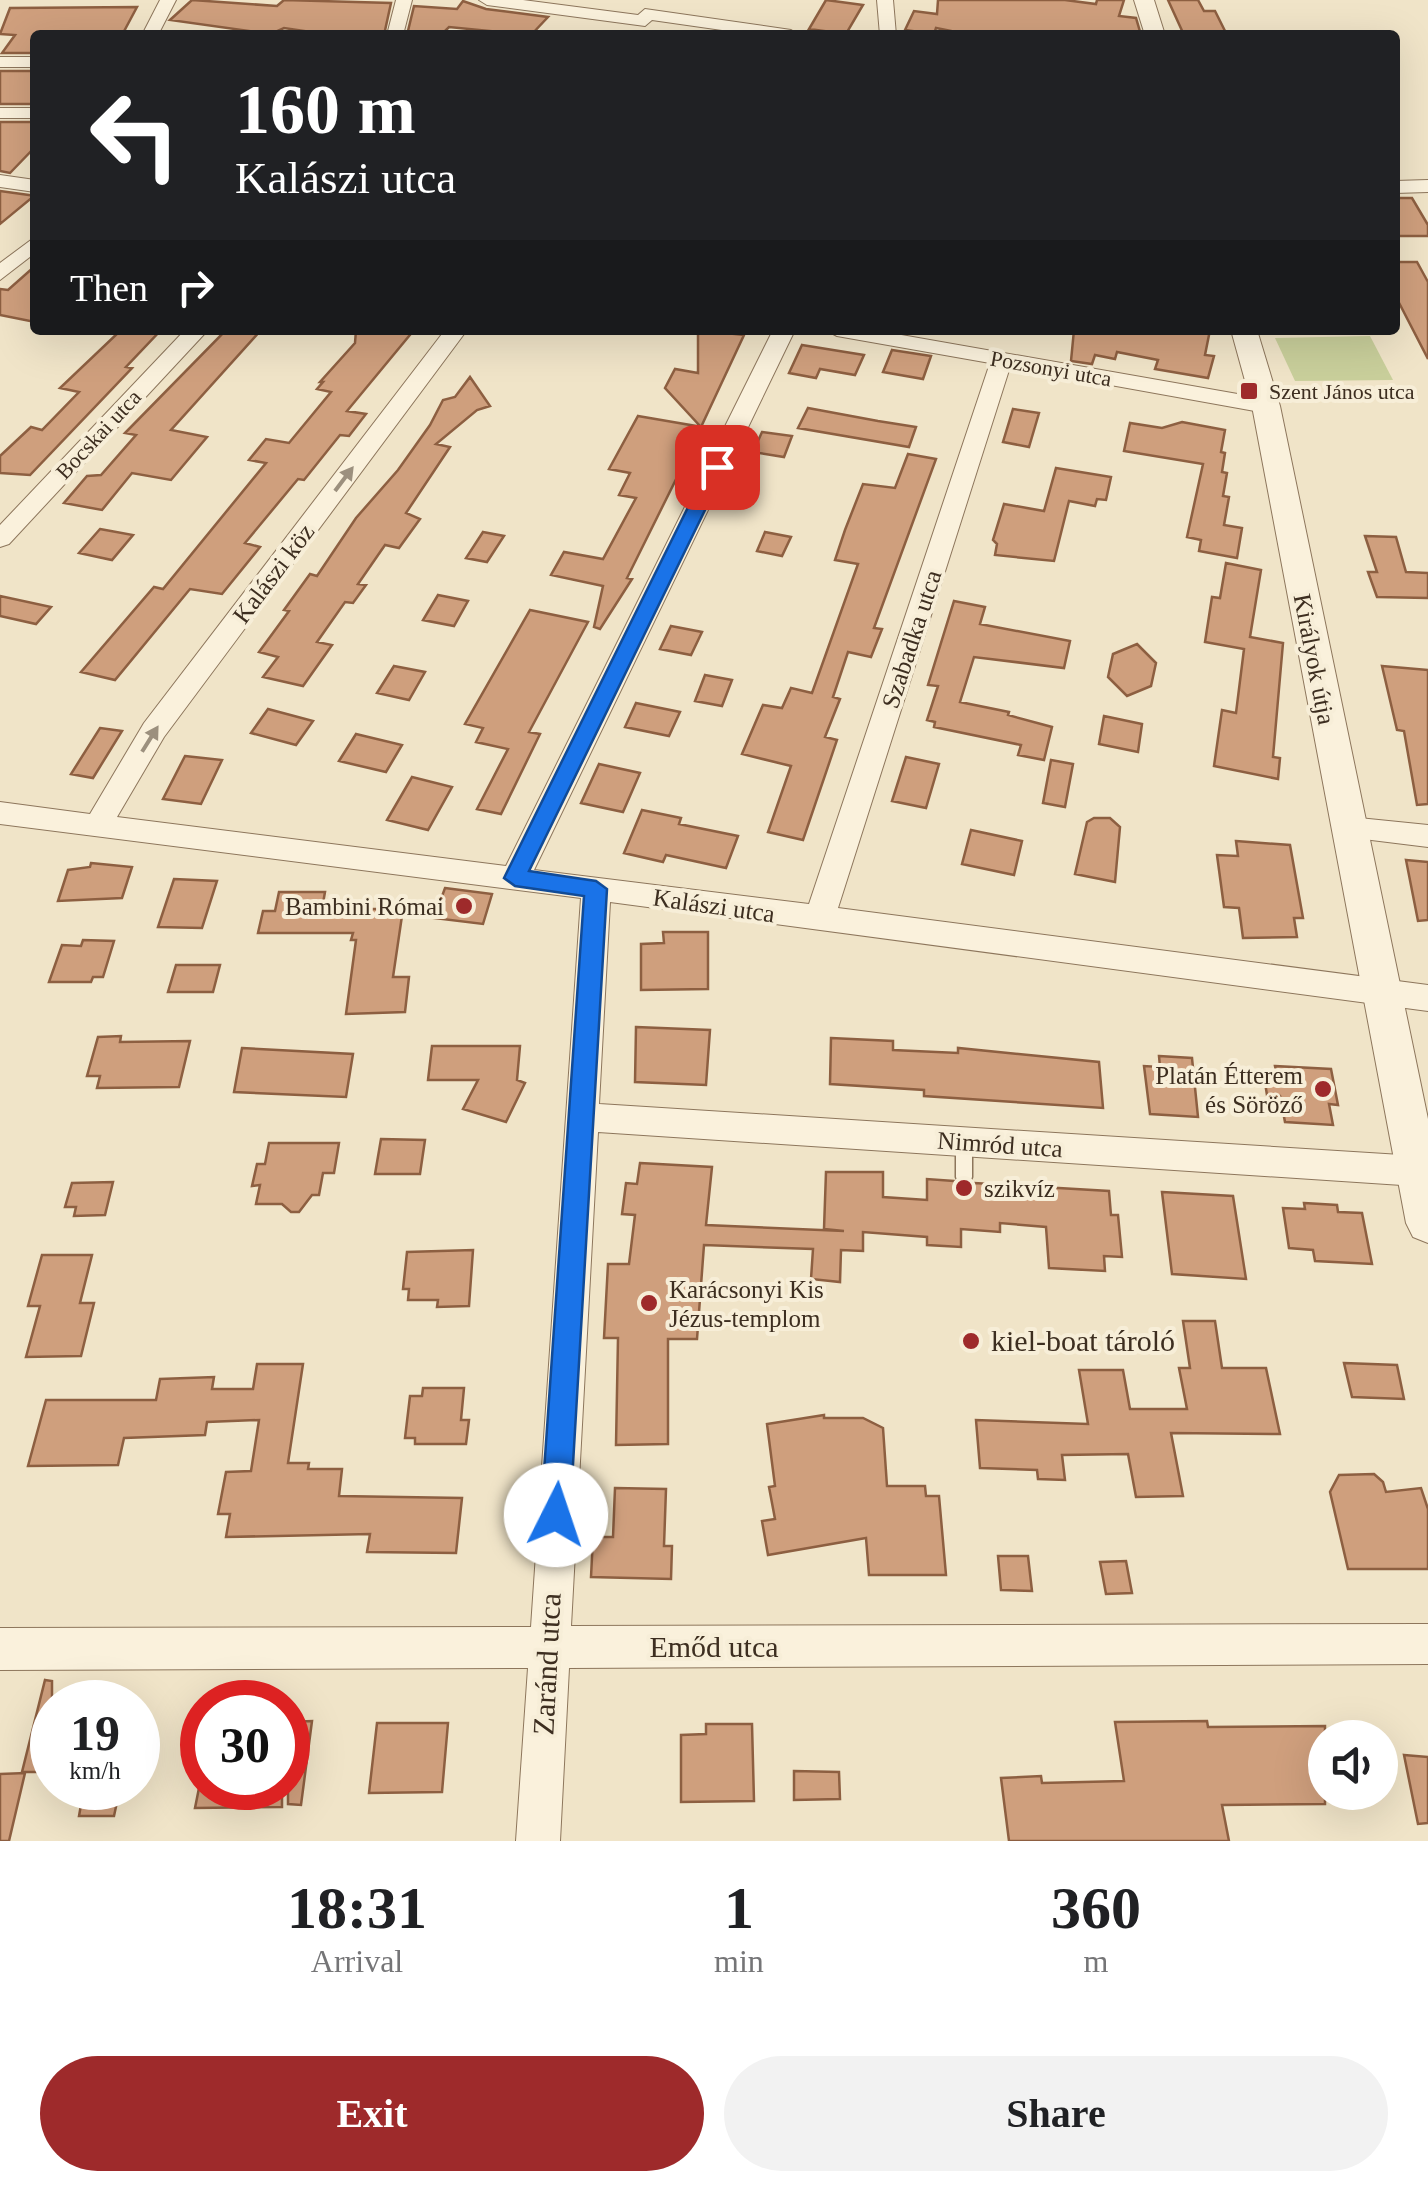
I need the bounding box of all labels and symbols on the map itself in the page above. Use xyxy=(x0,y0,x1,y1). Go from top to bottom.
street label: Pozsonyi utca xyxy=(988,346,1114,392)
place label: Szent János utca xyxy=(1269,379,1415,404)
marker: Szent János utca xyxy=(1238,380,1260,402)
street label: Bocskai utca xyxy=(51,384,146,484)
pin xyxy=(675,425,760,510)
one-way arrow xyxy=(333,466,353,492)
street label: Kalászi köz xyxy=(227,518,319,628)
street label: Szabadka utca xyxy=(876,567,947,712)
street label: Királyok útja xyxy=(1289,591,1340,727)
one-way arrow xyxy=(140,725,158,753)
street label: Kalászi utca xyxy=(651,884,777,927)
place label: Bambini Római xyxy=(285,893,444,920)
marker: Bambini Római xyxy=(453,895,475,917)
place label: Platán Étterem és Söröző xyxy=(1155,1062,1304,1118)
marker: Platán Étterem és Söröző xyxy=(1312,1078,1334,1100)
street label: Nimród utca xyxy=(936,1127,1064,1162)
place label: szikvíz xyxy=(984,1175,1055,1202)
marker: szikvíz xyxy=(953,1177,975,1199)
place label: Karácsonyi Kis Jézus-templom xyxy=(669,1276,824,1332)
marker: Karácsonyi Kis Jézus-templom xyxy=(638,1292,660,1314)
place label: kiel-boat tároló xyxy=(991,1324,1175,1357)
marker: kiel-boat tároló xyxy=(960,1330,982,1352)
position arrow xyxy=(504,1463,608,1567)
street label: Zaránd utca xyxy=(526,1592,567,1736)
street label: Emőd utca xyxy=(649,1630,779,1663)
speed limit sign: 30 xyxy=(180,1680,310,1810)

